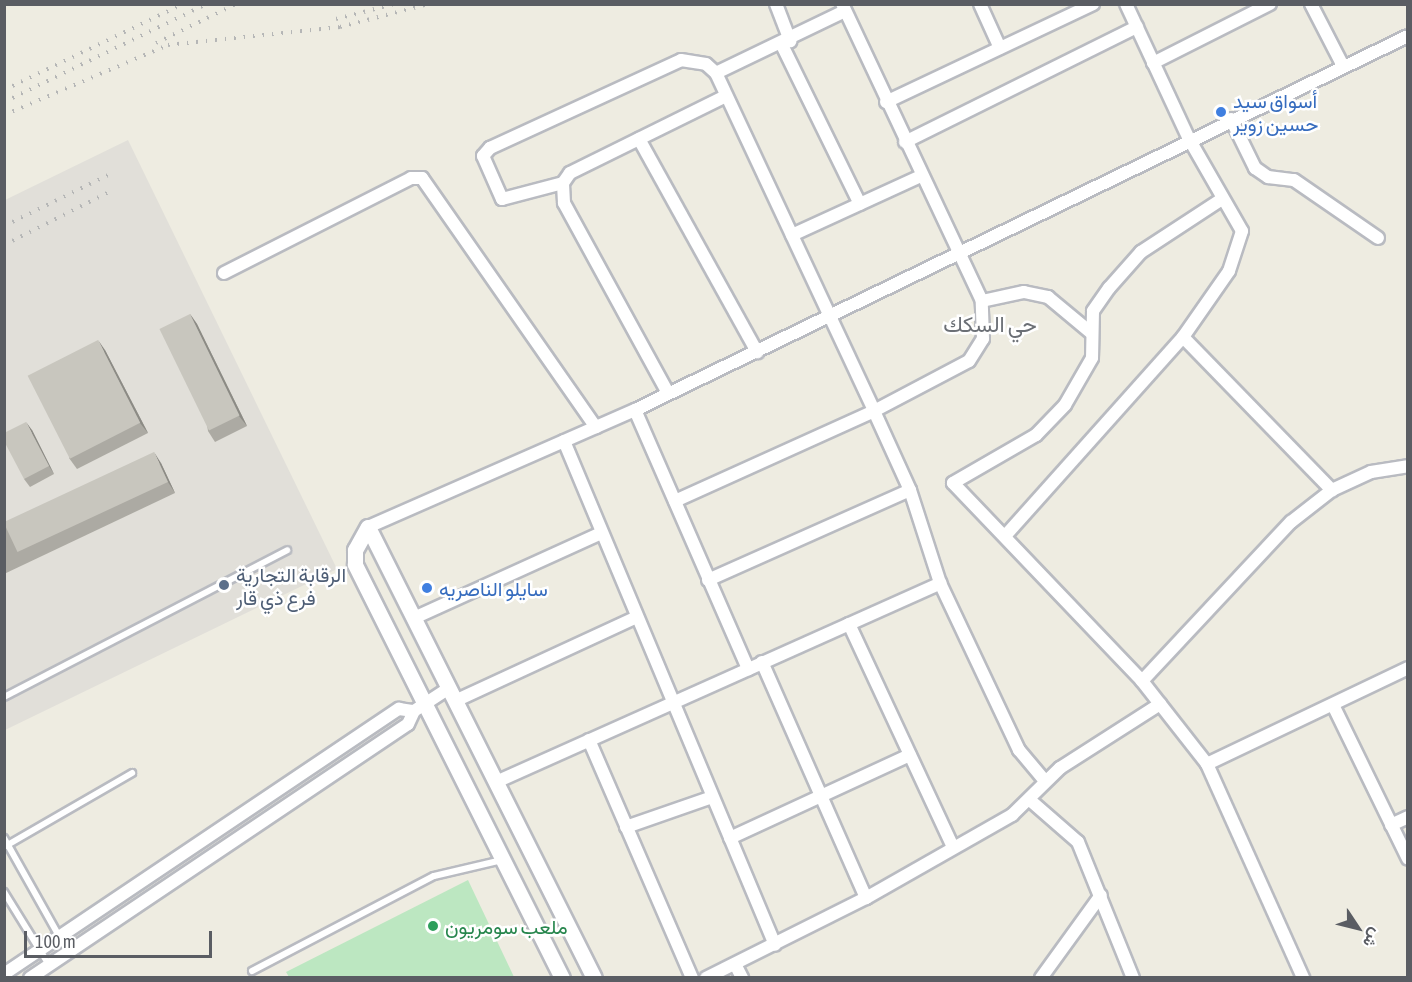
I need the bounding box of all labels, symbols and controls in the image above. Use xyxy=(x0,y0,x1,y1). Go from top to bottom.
place label: أسواق سيد حسين زوير xyxy=(1233,88,1318,135)
marker: أسواق سيد حسين زوير xyxy=(1214,105,1228,119)
district label: حي السكك xyxy=(943,312,1037,338)
place label: الرقابة التجارية فرع ذي قار xyxy=(236,562,346,609)
place label: سايلو الناصريه xyxy=(439,576,548,600)
marker: الرقابة التجارية فرع ذي قار xyxy=(217,578,231,592)
marker: سايلو الناصريه xyxy=(420,581,434,595)
north arrow xyxy=(1328,898,1388,958)
place label: ملعب سومريون xyxy=(445,914,568,938)
scale bar xyxy=(27,919,214,957)
marker: ملعب سومريون xyxy=(426,919,440,933)
text: ش xyxy=(1360,925,1386,951)
text: 100 m xyxy=(35,931,76,952)

